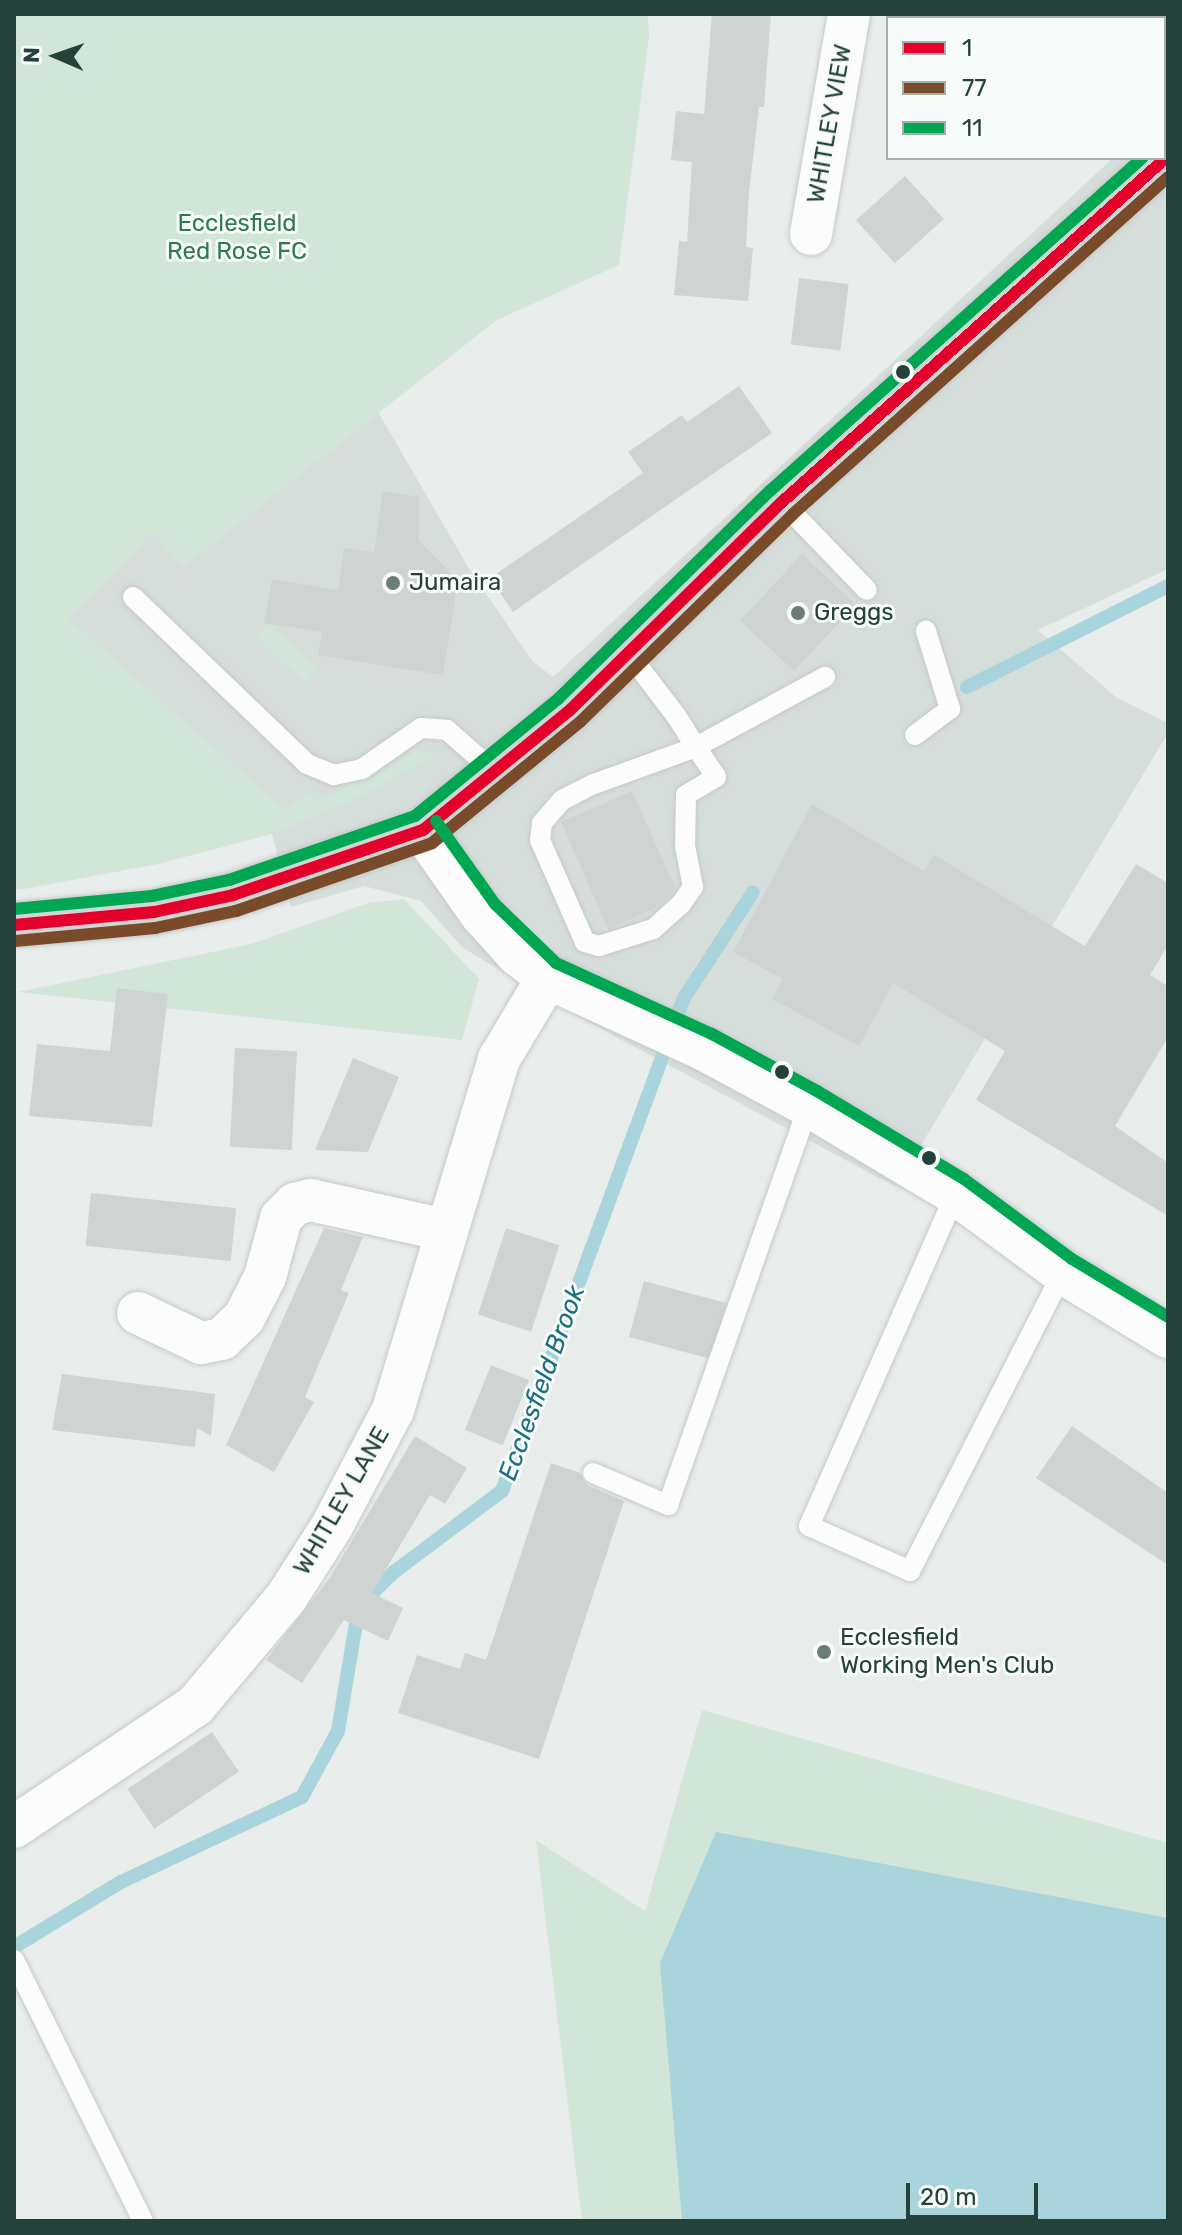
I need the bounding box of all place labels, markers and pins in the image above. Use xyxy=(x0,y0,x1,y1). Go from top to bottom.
unlabelled marker xyxy=(895,364,911,380)
place label: Jumaira xyxy=(409,569,501,597)
marker: Jumaira xyxy=(384,574,402,592)
place label: Greggs xyxy=(814,599,894,627)
marker: Greggs xyxy=(789,604,807,622)
unlabelled marker xyxy=(774,1064,790,1080)
unlabelled marker xyxy=(921,1150,937,1166)
place label: Ecclesfield Working Men's Club xyxy=(840,1624,1054,1680)
marker: Ecclesfield Working Men's Club xyxy=(815,1643,833,1661)

